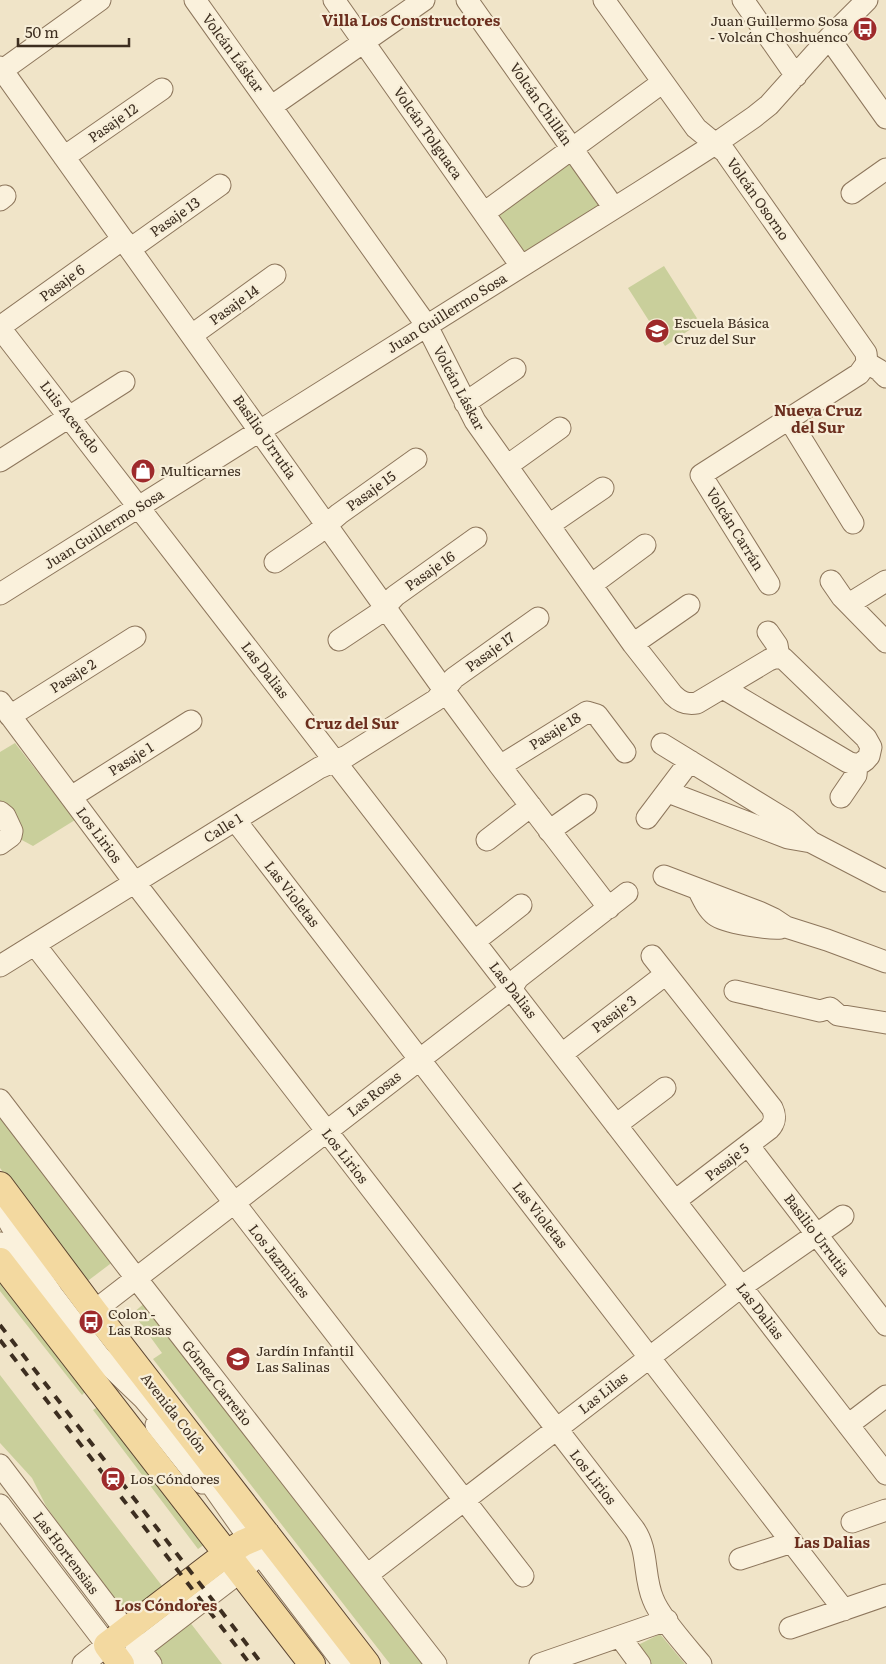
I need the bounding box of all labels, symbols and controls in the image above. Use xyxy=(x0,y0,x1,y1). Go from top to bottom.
district label: Villa Los Constructores xyxy=(322,8,501,31)
street label: Volcán Láskar xyxy=(198,9,269,96)
place label: Juan Guillermo Sosa - Volcán Choshuenco xyxy=(710,10,848,46)
scale bar xyxy=(18,15,129,47)
bus stop icon: Juan Guillermo Sosa - Volcán Choshuenco xyxy=(852,16,878,42)
text: 50 m xyxy=(25,20,59,43)
street label: Volcán Chillán xyxy=(506,58,578,149)
street label: Volcán Tolguaca xyxy=(389,82,468,183)
street label: Pasaje 12 xyxy=(83,98,141,147)
street label: Volcán Osorno xyxy=(723,153,795,244)
street label: Pasaje 13 xyxy=(145,192,204,241)
street label: Pasaje 6 xyxy=(35,259,88,305)
street label: Juan Guillermo Sosa xyxy=(383,267,510,357)
street label: Pasaje 14 xyxy=(205,279,262,329)
place label: Escuela Básica Cruz del Sur xyxy=(674,312,770,348)
school or university icon: Escuela Básica Cruz del Sur xyxy=(644,318,670,344)
street label: Volcán Láskar xyxy=(429,342,491,434)
street label: Luis Acevedo xyxy=(36,376,106,457)
street label: Basilio Urrutia xyxy=(229,390,303,483)
district label: Nueva Cruz del Sur xyxy=(774,398,862,438)
shop icon: Multicarnes xyxy=(130,458,156,484)
place label: Multicarnes xyxy=(160,460,241,480)
street label: Pasaje 15 xyxy=(342,465,399,515)
street label: Juan Guillermo Sosa xyxy=(40,483,167,573)
street label: Volcán Carrán xyxy=(702,483,769,574)
street label: Pasaje 16 xyxy=(400,545,459,595)
street label: Pasaje 17 xyxy=(461,627,518,676)
street label: Las Dalias xyxy=(237,637,294,702)
street label: Pasaje 2 xyxy=(46,653,99,697)
street label: Pasaje 18 xyxy=(525,706,584,754)
district label: Cruz del Sur xyxy=(305,711,399,734)
street label: Pasaje 1 xyxy=(104,736,157,780)
street label: Los Lirios xyxy=(72,802,127,866)
street label: Calle 1 xyxy=(199,807,246,847)
street label: Las Violetas xyxy=(261,856,325,931)
street label: Las Dalias xyxy=(485,957,542,1022)
street label: Pasaje 3 xyxy=(587,990,640,1037)
street label: Las Rosas xyxy=(342,1066,404,1121)
street label: Los Lirios xyxy=(318,1124,374,1187)
street label: Pasaje 5 xyxy=(700,1138,753,1185)
street label: Las Violetas xyxy=(509,1177,573,1252)
street label: Basilio Urrutia xyxy=(780,1189,856,1280)
street label: Los Jazmines xyxy=(245,1219,315,1301)
street label: Las Dalias xyxy=(732,1278,789,1343)
place label: Colon - Las Rosas xyxy=(108,1303,171,1339)
bus stop icon: Colon - Las Rosas xyxy=(78,1309,104,1335)
street label: Gómez Carreño xyxy=(178,1335,258,1429)
place label: Jardín Infantil Las Salinas xyxy=(256,1340,354,1376)
school or university icon: Jardín Infantil Las Salinas xyxy=(225,1346,251,1372)
street label: Las Lilas xyxy=(574,1367,631,1418)
street label: Avenida Colón xyxy=(137,1368,212,1457)
street label: Los Lirios xyxy=(566,1445,622,1508)
station icon: Los Cóndores xyxy=(100,1466,126,1492)
place label: Los Cóndores xyxy=(130,1468,219,1488)
street label: Las Hortensias xyxy=(29,1507,104,1598)
district label: Las Dalias xyxy=(794,1530,871,1553)
district label: Los Cóndores xyxy=(115,1593,218,1616)

